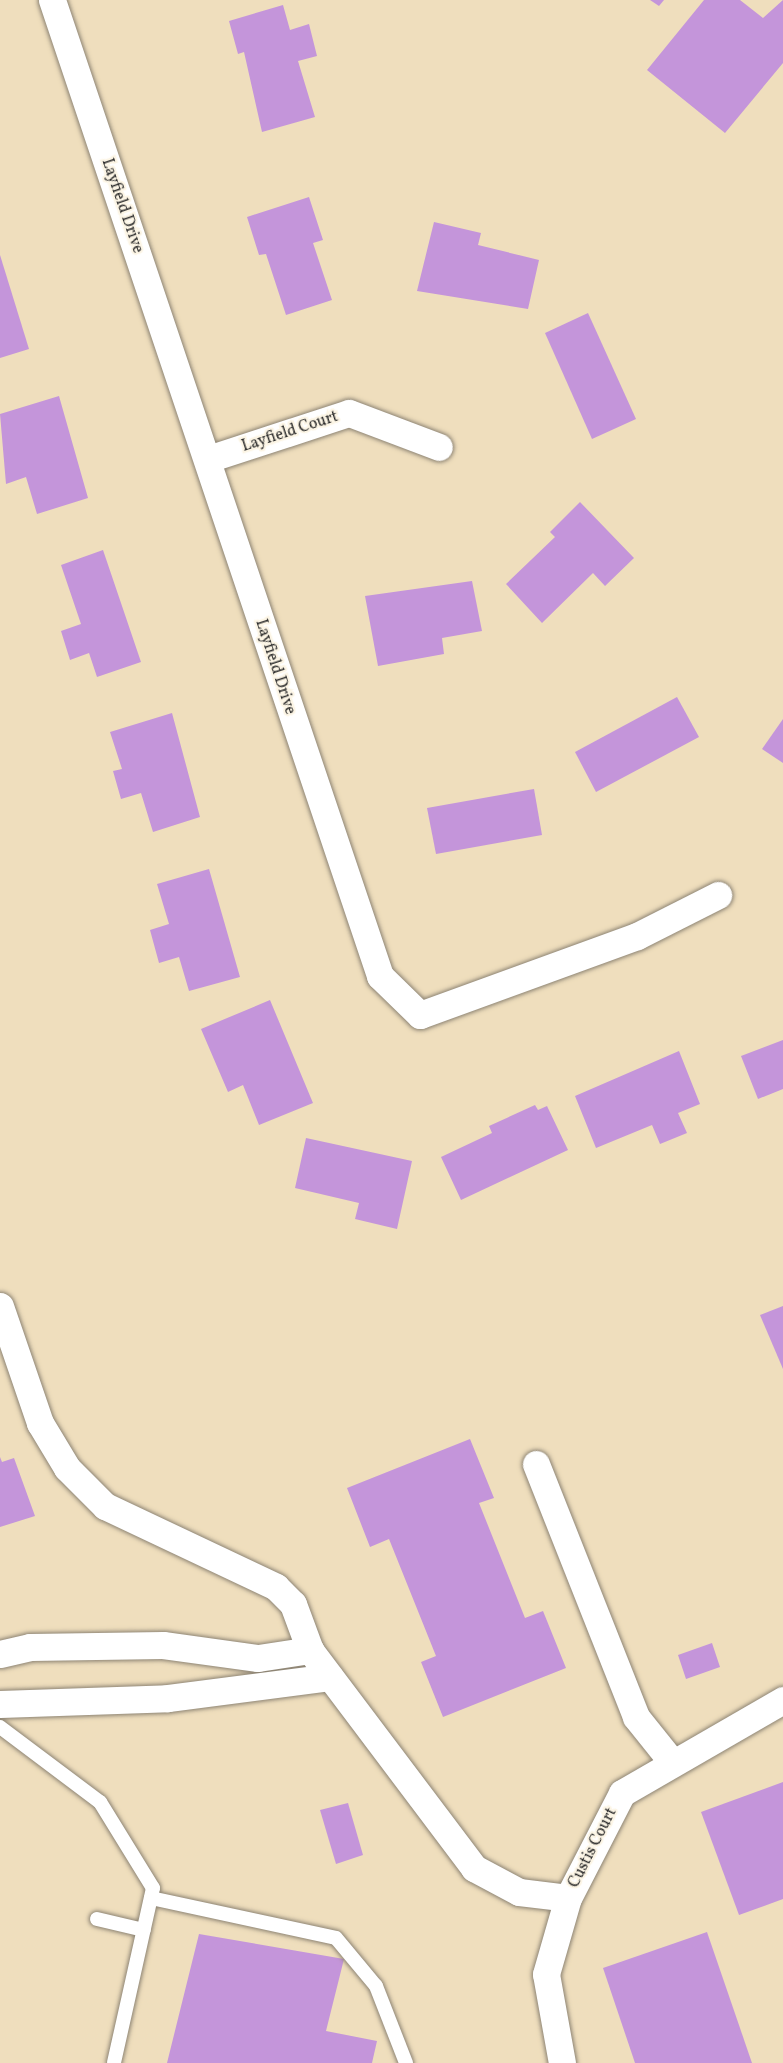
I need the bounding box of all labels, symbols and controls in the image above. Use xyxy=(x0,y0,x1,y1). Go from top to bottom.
street label: Layfield Drive xyxy=(97,156,147,256)
street label: Layfield Court xyxy=(239,407,341,457)
street label: Layfield Drive xyxy=(251,617,299,717)
street label: Custis Court xyxy=(565,1805,621,1891)

